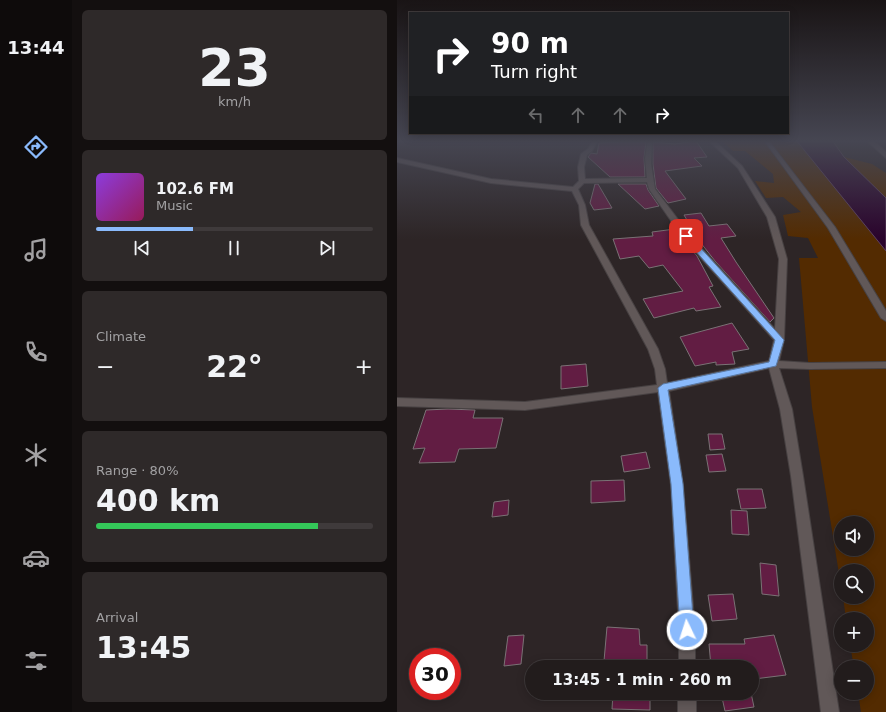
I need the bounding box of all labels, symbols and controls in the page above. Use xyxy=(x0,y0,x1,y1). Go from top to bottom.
text: 90 m xyxy=(491,27,569,60)
icon: right xyxy=(425,28,477,80)
text: 13:44 xyxy=(7,37,65,58)
text: 23 xyxy=(198,38,271,98)
text: Turn right xyxy=(491,61,577,82)
text: km/h xyxy=(218,94,251,109)
icon: left xyxy=(525,104,547,126)
icon: ahead xyxy=(567,104,589,126)
icon: ahead xyxy=(609,104,631,126)
icon: right xyxy=(651,104,673,126)
icon: directions xyxy=(22,133,50,161)
text: 102.6 FM xyxy=(156,180,234,198)
text: Music xyxy=(156,198,193,213)
pin xyxy=(669,219,703,253)
icon: arrive xyxy=(675,225,697,247)
icon: music xyxy=(22,236,50,264)
icon: previous xyxy=(131,237,153,259)
icon: pause xyxy=(223,237,245,259)
icon: next xyxy=(316,237,338,259)
text: Climate xyxy=(96,329,146,344)
icon: phone xyxy=(22,338,50,366)
text: 22° xyxy=(206,349,263,384)
text: − xyxy=(96,354,114,379)
text: + xyxy=(355,354,373,379)
icon: climate xyxy=(22,441,50,469)
text: Range · 80% xyxy=(96,463,179,478)
text: 400 km xyxy=(96,483,220,518)
map controls xyxy=(834,516,874,700)
button: sound xyxy=(834,516,874,556)
icon: car xyxy=(22,544,50,572)
button: search xyxy=(834,564,874,604)
position arrow xyxy=(666,609,708,651)
text: Arrival xyxy=(96,610,138,625)
button: + xyxy=(834,612,874,652)
text: 13:45 xyxy=(96,630,192,665)
icon: filters xyxy=(22,647,50,675)
speed limit sign: 30 xyxy=(409,648,461,700)
button: − xyxy=(834,660,874,700)
text: 13:45 · 1 min · 260 m xyxy=(552,671,732,689)

